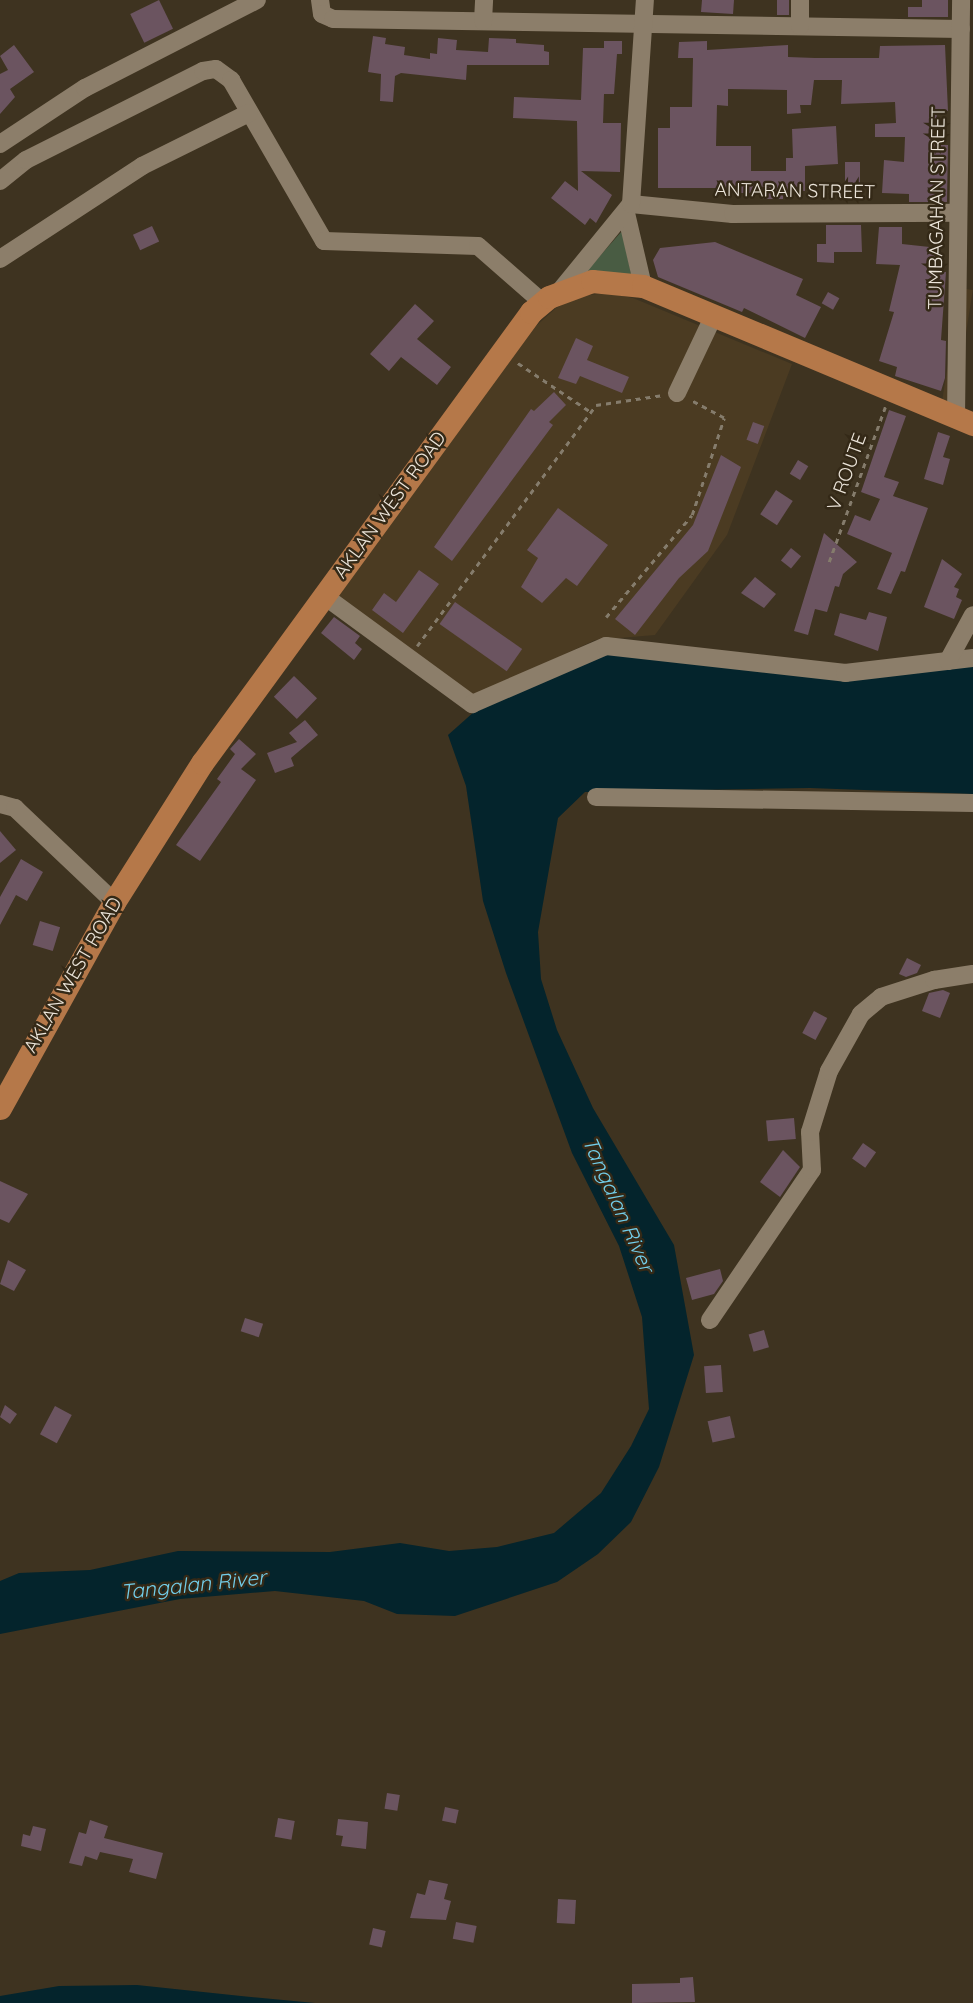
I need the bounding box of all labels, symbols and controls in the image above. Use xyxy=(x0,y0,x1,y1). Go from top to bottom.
street label: TUMBAGAHAN STREET xyxy=(924,106,950,310)
street label: ANTARAN STREET xyxy=(714,178,876,204)
street label: AKLAN WEST ROAD xyxy=(329,427,451,583)
street label: V ROUTE xyxy=(822,430,872,514)
street label: AKLAN WEST ROAD xyxy=(19,893,127,1057)
water label: Tangalan River xyxy=(578,1132,660,1276)
water label: Tangalan River xyxy=(119,1564,267,1604)

